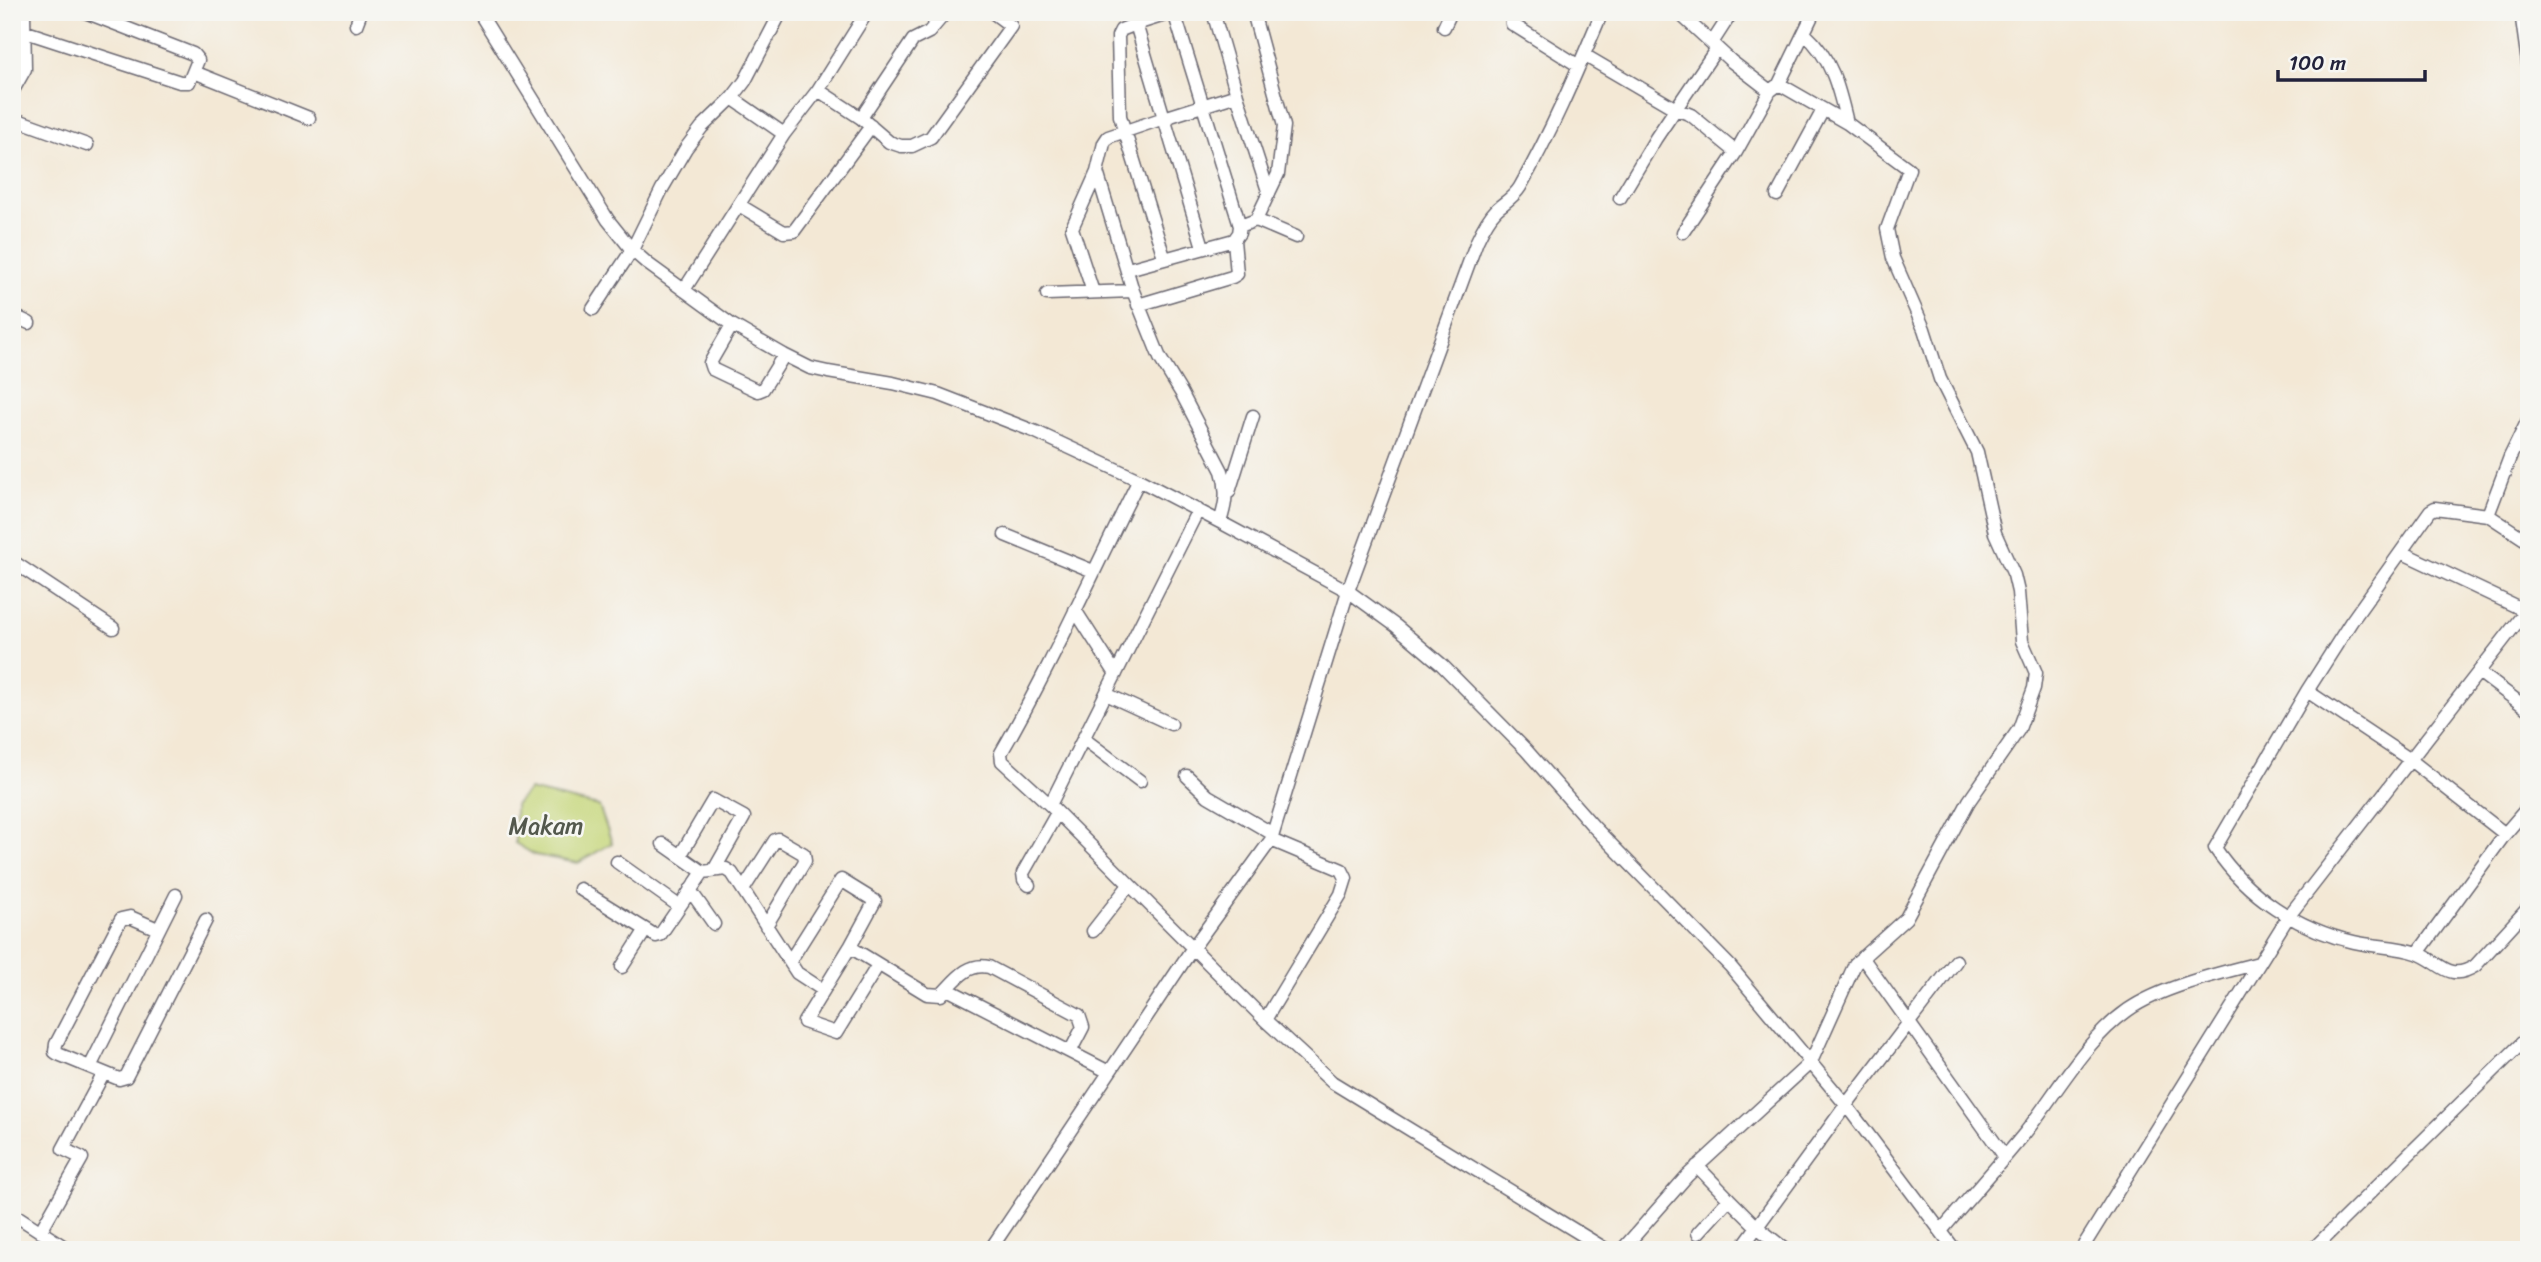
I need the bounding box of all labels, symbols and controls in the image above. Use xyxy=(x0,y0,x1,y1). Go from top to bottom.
scale bar xyxy=(2278,38,2426,82)
text: 100 m xyxy=(2289,44,2346,82)
park label: Makam xyxy=(509,805,583,847)

